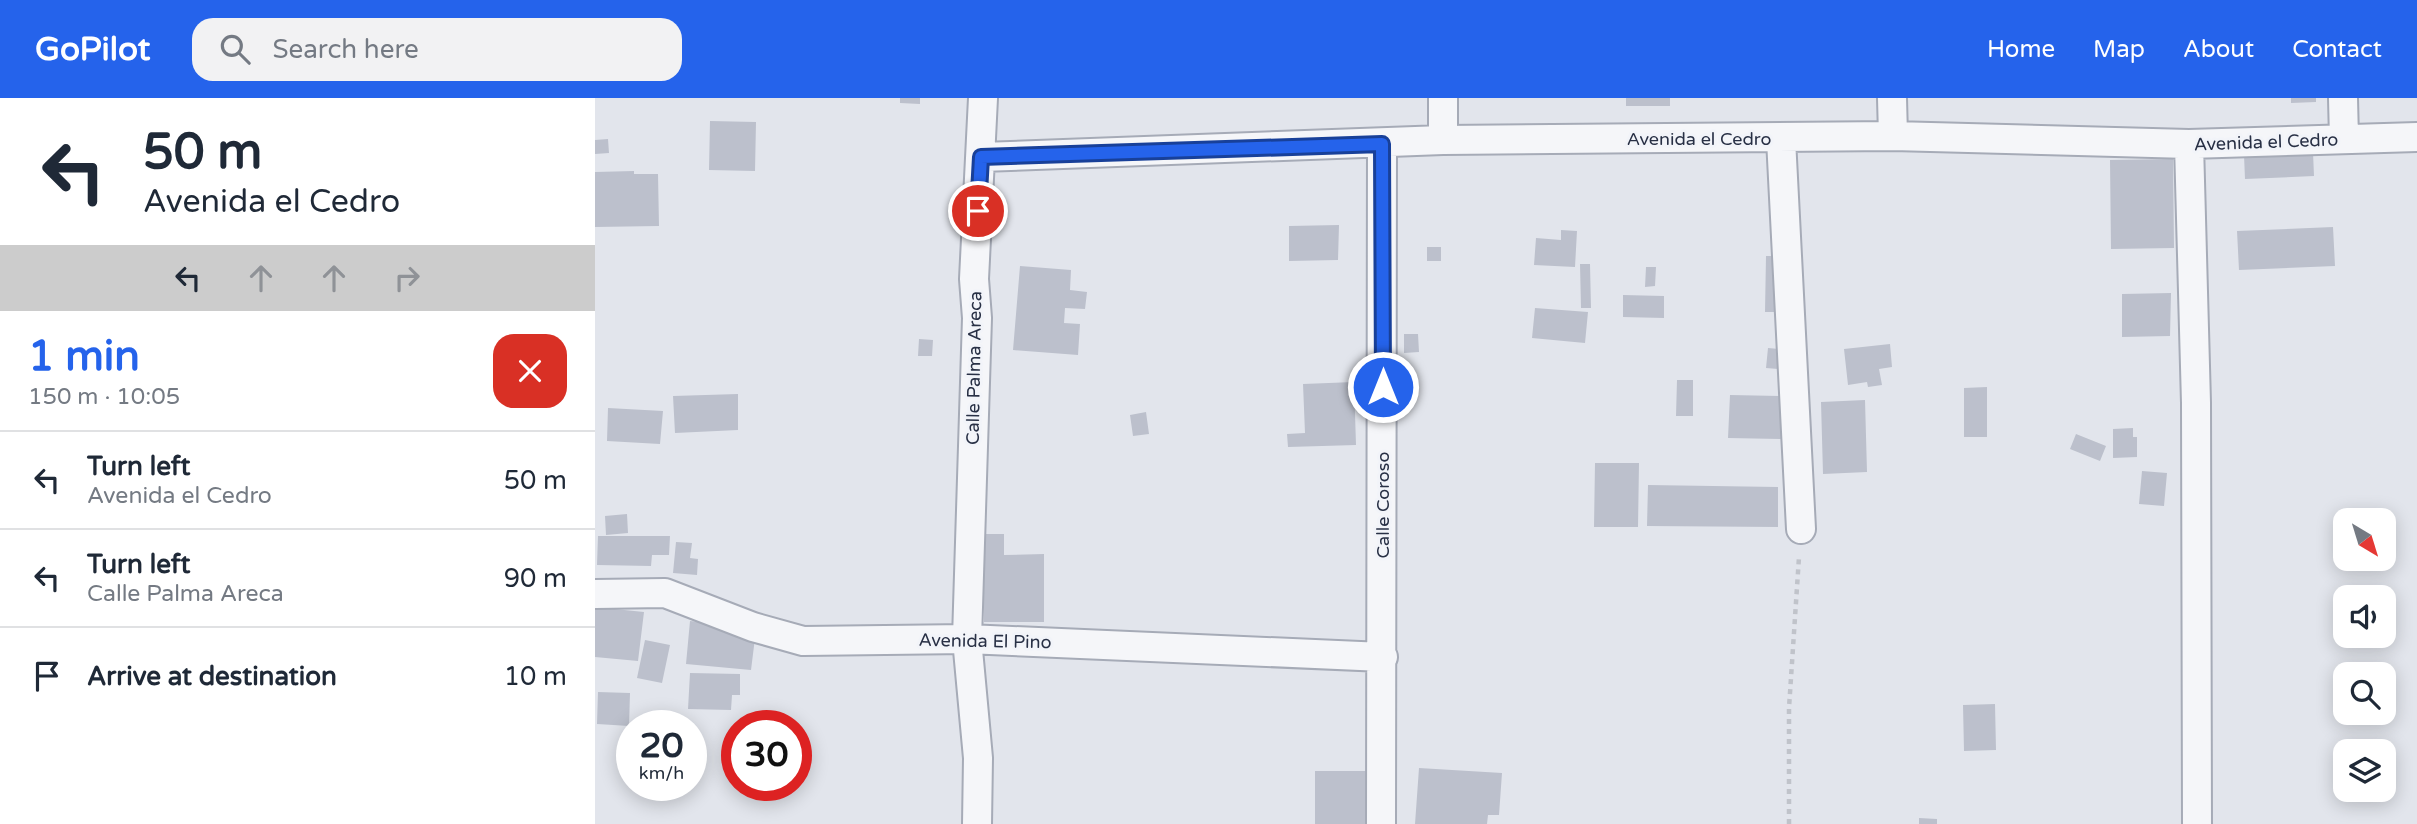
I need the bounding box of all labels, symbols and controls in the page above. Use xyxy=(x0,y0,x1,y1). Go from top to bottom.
search box xyxy=(192,18,682,81)
text: GoPilot xyxy=(35,30,150,69)
icon: search xyxy=(216,30,254,68)
text: Search here xyxy=(272,34,419,65)
text: Home xyxy=(1987,35,2055,64)
text: Map xyxy=(2093,35,2145,64)
text: About xyxy=(2183,35,2254,64)
text: Contact xyxy=(2292,35,2382,64)
text: 50 m xyxy=(143,123,262,182)
icon: left xyxy=(28,126,119,217)
street label: Avenida el Cedro xyxy=(1627,128,1771,150)
street label: Avenida el Cedro xyxy=(2193,128,2339,156)
pin xyxy=(948,181,1008,241)
text: Avenida el Cedro xyxy=(143,183,400,221)
icon: arrive xyxy=(959,192,997,230)
icon: left xyxy=(169,259,207,297)
icon: ahead xyxy=(242,259,280,297)
icon: ahead xyxy=(315,259,353,297)
icon: right xyxy=(388,259,426,297)
street label: Calle Palma Areca xyxy=(962,291,986,445)
text: 1 min xyxy=(28,331,140,382)
button: close xyxy=(493,334,567,408)
position arrow xyxy=(1346,350,1420,424)
text: 150 m · 10:05 xyxy=(28,383,180,411)
text: Turn left xyxy=(87,451,190,482)
street label: Calle Coroso xyxy=(1372,452,1394,558)
icon: left xyxy=(28,461,66,499)
text: 50 m xyxy=(504,465,567,496)
text: Avenida el Cedro xyxy=(87,482,272,510)
north arrow xyxy=(2333,508,2396,570)
map controls xyxy=(2333,508,2396,802)
text: Turn left xyxy=(87,549,190,580)
icon: left xyxy=(28,559,66,597)
text: 90 m xyxy=(504,563,567,594)
text: Calle Palma Areca xyxy=(87,580,284,608)
button: sound xyxy=(2333,585,2396,648)
street label: Avenida El Pino xyxy=(918,629,1052,653)
icon: arrive xyxy=(28,657,66,695)
text: Arrive at destination xyxy=(87,661,337,692)
text: 10 m xyxy=(504,661,567,692)
button: search xyxy=(2333,662,2396,725)
speed limit sign: 30 xyxy=(721,710,812,801)
text: 20 xyxy=(640,725,683,767)
button: layers xyxy=(2333,739,2396,802)
text: km/h xyxy=(639,762,684,784)

